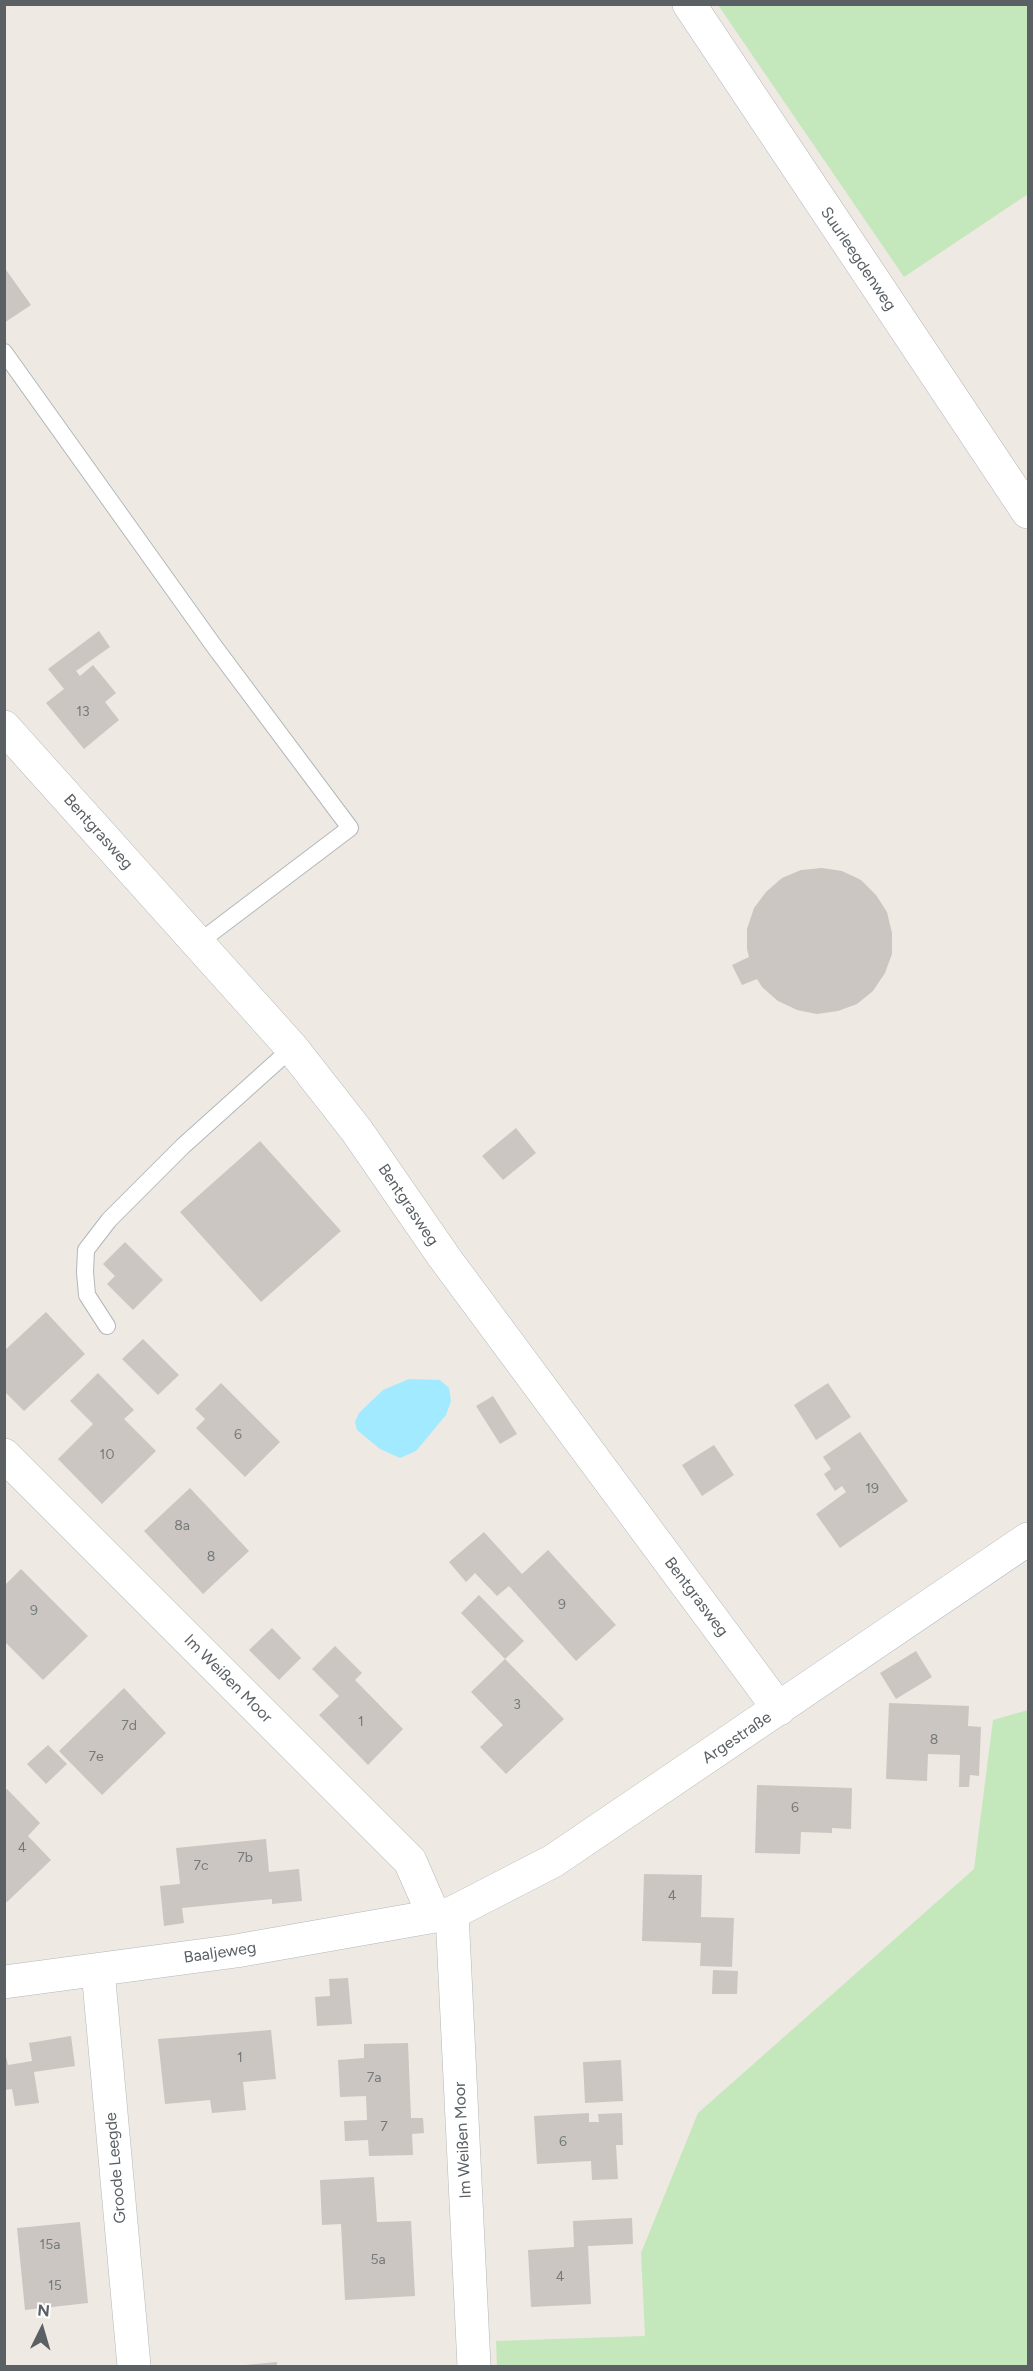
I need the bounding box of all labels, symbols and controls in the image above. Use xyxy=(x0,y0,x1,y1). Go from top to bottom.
street label: Suurleegdenweg xyxy=(816,204,900,314)
house number: 13 xyxy=(76,704,90,720)
street label: Bentgrasweg xyxy=(59,791,137,873)
street label: Bentgrasweg xyxy=(374,1161,442,1249)
house number: 6 xyxy=(234,1427,242,1443)
house number: 10 xyxy=(100,1447,114,1463)
house number: 19 xyxy=(865,1481,879,1497)
house number: 8a xyxy=(174,1518,190,1534)
house number: 8 xyxy=(207,1549,215,1565)
street label: Bentgrasweg xyxy=(660,1554,732,1640)
house number: 9 xyxy=(558,1597,566,1613)
house number: 9 xyxy=(30,1603,38,1619)
street label: Im Weißen Moor xyxy=(180,1631,276,1727)
house number: 3 xyxy=(513,1697,521,1713)
street label: Argestraße xyxy=(699,1708,775,1768)
house number: 1 xyxy=(358,1714,364,1730)
house number: 7d xyxy=(121,1718,137,1734)
house number: 8 xyxy=(930,1732,938,1748)
house number: 7e xyxy=(88,1749,104,1765)
house number: 6 xyxy=(791,1800,799,1816)
house number: 4 xyxy=(18,1840,26,1856)
house number: 7b xyxy=(237,1850,253,1866)
house number: 7c xyxy=(193,1858,209,1874)
house number: 4 xyxy=(668,1888,676,1904)
street label: Baaljeweg xyxy=(183,1938,257,1968)
house number: 1 xyxy=(237,2050,243,2066)
house number: 7a xyxy=(367,2070,381,2086)
street label: Im Weißen Moor xyxy=(450,2081,476,2199)
street label: Groode Leegde xyxy=(102,2112,130,2224)
house number: 7 xyxy=(380,2119,388,2135)
house number: 6 xyxy=(559,2134,567,2150)
house number: 15a xyxy=(40,2237,60,2253)
house number: 5a xyxy=(370,2252,386,2268)
house number: 4 xyxy=(556,2269,564,2285)
house number: 15 xyxy=(48,2278,62,2294)
north arrow xyxy=(12,2299,72,2359)
text: N xyxy=(37,2301,51,2321)

